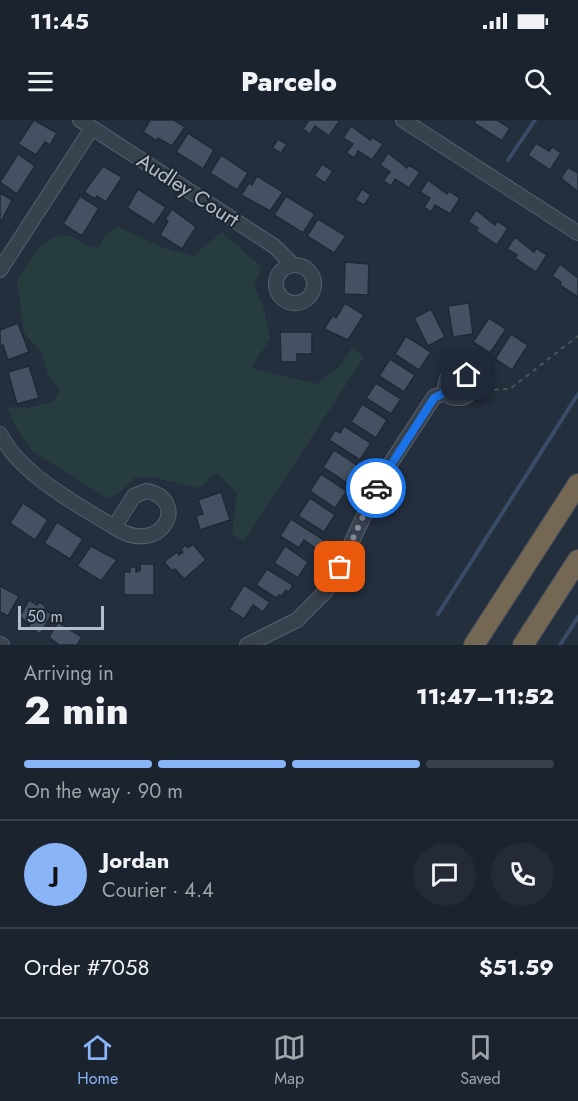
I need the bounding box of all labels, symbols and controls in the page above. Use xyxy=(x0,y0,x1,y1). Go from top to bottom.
text: 11:45 xyxy=(30,5,89,37)
text: Parcelo xyxy=(241,62,337,101)
icon: menu xyxy=(24,65,57,98)
icon: search xyxy=(521,65,554,98)
street label: Audley Court xyxy=(131,146,245,234)
pin xyxy=(441,349,492,400)
icon: home xyxy=(450,358,483,391)
courier xyxy=(346,458,406,518)
icon: car xyxy=(360,472,393,505)
pin xyxy=(314,541,365,592)
icon: bag xyxy=(323,550,356,583)
scale bar xyxy=(18,603,104,630)
text: 50 m xyxy=(27,605,63,628)
text: Arriving in xyxy=(24,659,114,688)
text: 11:47–11:52 xyxy=(416,680,554,712)
text: 2 min xyxy=(24,682,129,739)
text: On the way · 90 m xyxy=(24,777,183,806)
button: chat xyxy=(413,843,476,906)
button: phone xyxy=(491,843,554,906)
text: Jordan xyxy=(102,844,169,876)
text: J xyxy=(52,858,59,890)
text: Courier · 4.4 xyxy=(102,876,214,905)
text: Order #7058 xyxy=(24,951,149,983)
text: $51.59 xyxy=(479,951,554,983)
tab: Home xyxy=(77,1031,118,1090)
tab: Map xyxy=(273,1031,306,1090)
tab: Saved xyxy=(460,1031,501,1090)

